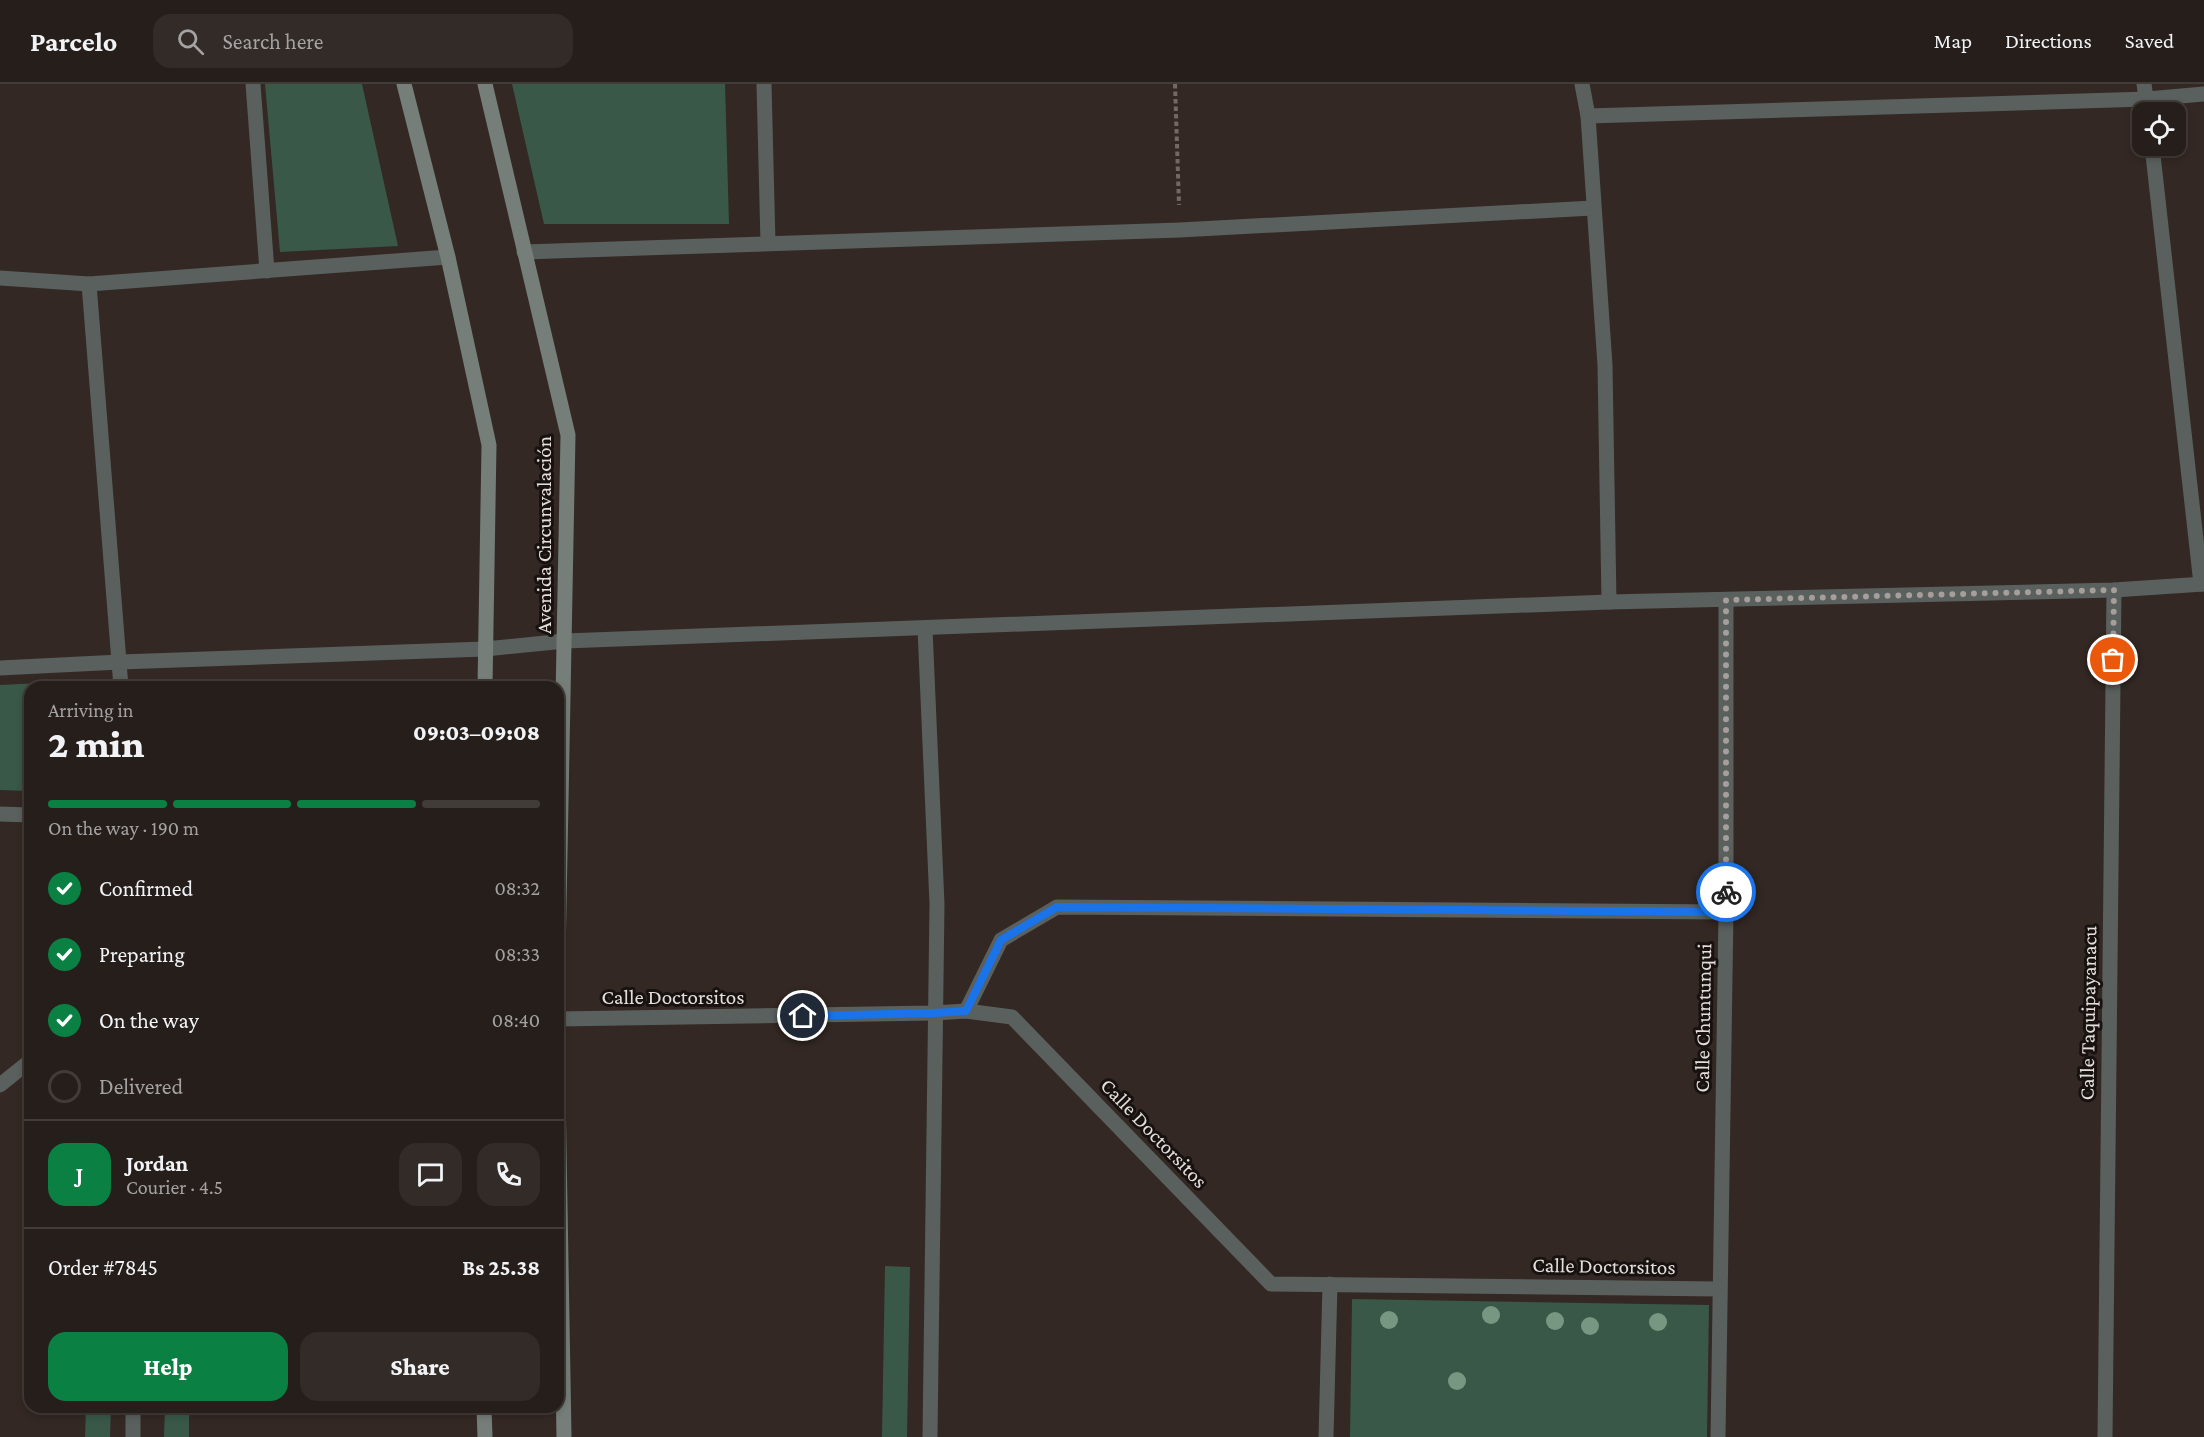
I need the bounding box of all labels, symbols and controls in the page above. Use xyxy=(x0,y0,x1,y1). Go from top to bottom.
search box xyxy=(153,14,573,68)
icon: search xyxy=(174,25,207,58)
text: Parcelo xyxy=(30,26,117,57)
text: Search here xyxy=(222,29,323,54)
text: Map xyxy=(1934,29,1972,53)
text: Directions xyxy=(2005,29,2092,53)
text: Saved xyxy=(2125,29,2174,53)
map controls xyxy=(2132,102,2186,156)
button: locate xyxy=(2132,102,2186,156)
street label: Avenida Circunvalación xyxy=(532,436,556,634)
pin xyxy=(2087,634,2138,685)
icon: bag xyxy=(2096,643,2129,676)
text: Arriving in xyxy=(48,699,133,721)
text: 09:03–09:08 xyxy=(413,720,540,745)
text: 2 min xyxy=(48,722,144,765)
text: On the way · 190 m xyxy=(48,817,199,839)
courier xyxy=(1696,862,1756,922)
icon: check xyxy=(48,872,81,905)
text: Confirmed xyxy=(99,876,193,901)
icon: bike xyxy=(1710,876,1743,909)
text: 08:32 xyxy=(494,877,540,899)
street label: Calle Taquipayanacu xyxy=(2074,925,2102,1101)
icon: check xyxy=(48,938,81,971)
text: Preparing xyxy=(99,942,185,967)
text: 08:33 xyxy=(494,943,540,965)
street label: Calle Chuntunqui xyxy=(1690,943,1716,1093)
street label: Calle Doctorsitos xyxy=(601,985,745,1009)
pin xyxy=(777,990,828,1041)
icon: home xyxy=(786,999,819,1032)
icon: check xyxy=(48,1004,81,1037)
text: On the way xyxy=(99,1008,199,1033)
text: 08:40 xyxy=(492,1009,540,1031)
street label: Calle Doctorsitos xyxy=(1096,1073,1212,1193)
text: Delivered xyxy=(99,1074,183,1099)
button: chat xyxy=(399,1143,462,1206)
button: phone xyxy=(477,1143,540,1206)
text: Jordan xyxy=(126,1151,188,1176)
text: J xyxy=(76,1162,83,1187)
text: Courier · 4.5 xyxy=(126,1176,223,1198)
street label: Calle Doctorsitos xyxy=(1532,1253,1676,1279)
text: Order #7845 xyxy=(48,1255,158,1280)
text: Bs 25.38 xyxy=(462,1255,540,1280)
button: Help xyxy=(48,1332,288,1401)
button: Share xyxy=(300,1332,540,1401)

